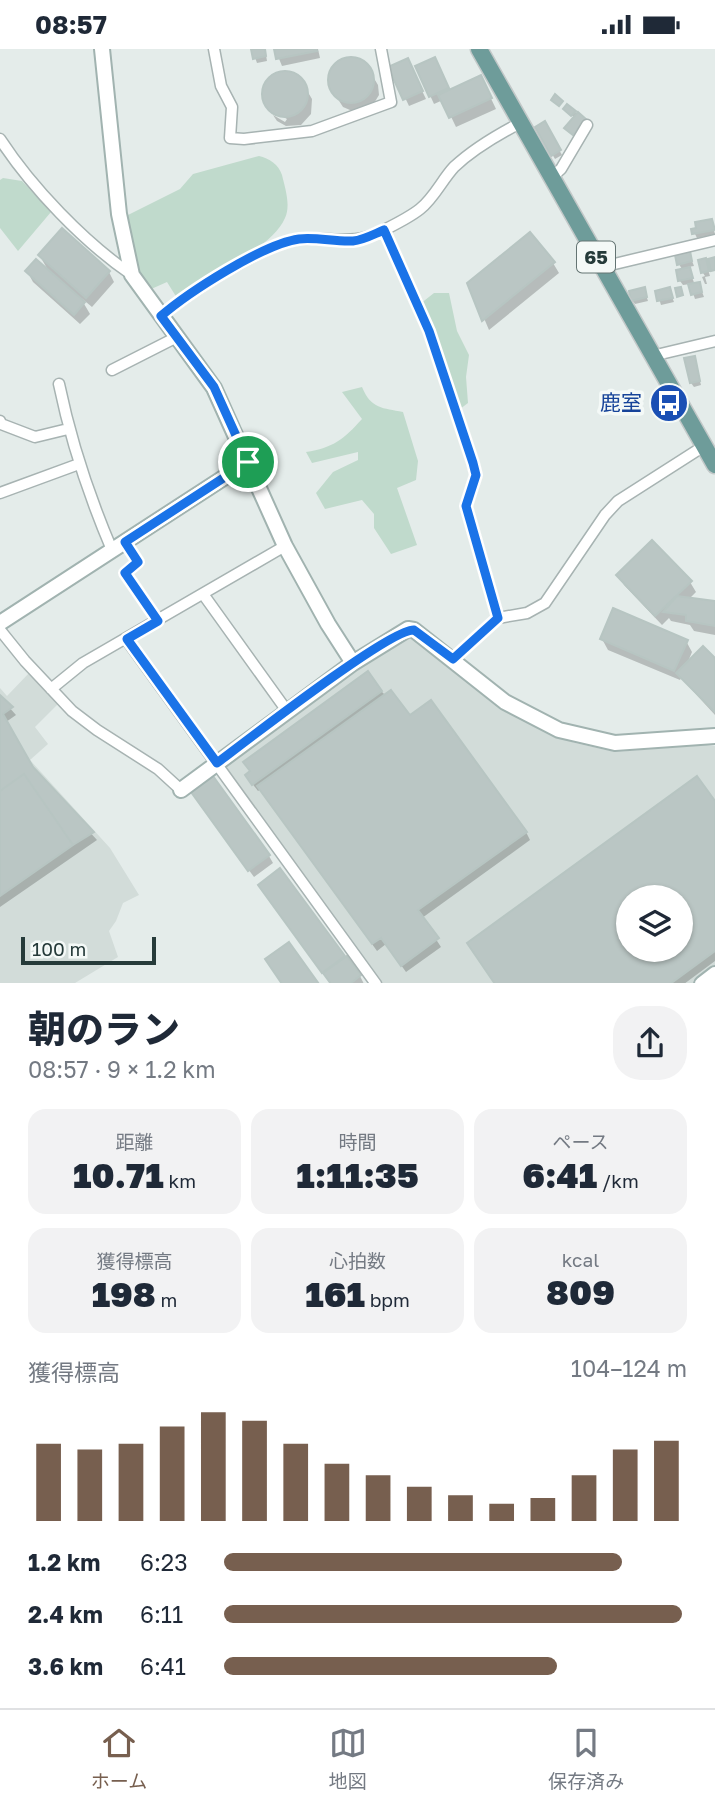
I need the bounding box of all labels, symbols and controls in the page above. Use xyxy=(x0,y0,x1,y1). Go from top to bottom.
text: 08:57 xyxy=(35,9,107,40)
road number: 65 xyxy=(577,241,615,273)
bus stop icon: 鹿室 xyxy=(648,382,690,424)
place label: 鹿室 xyxy=(600,389,642,415)
pin xyxy=(218,432,278,492)
icon: arrive xyxy=(229,443,267,481)
map controls xyxy=(616,885,693,962)
button: layers xyxy=(616,885,693,962)
scale bar xyxy=(21,935,156,966)
text: 100 m xyxy=(32,937,86,960)
text: 朝のラン xyxy=(28,1006,180,1051)
button: share xyxy=(613,1006,687,1080)
text: 08:57 · 9 × 1.2 km xyxy=(28,1055,216,1083)
text: 距離 xyxy=(115,1130,154,1153)
text: 時間 xyxy=(338,1130,377,1153)
text: ペース xyxy=(552,1130,609,1153)
text: 10.71 xyxy=(73,1154,164,1196)
text: 1:11:35 xyxy=(296,1154,419,1196)
text: 6:41 xyxy=(522,1154,597,1196)
text: km xyxy=(164,1169,196,1192)
text: /km xyxy=(597,1169,639,1192)
text: kcal xyxy=(562,1248,599,1271)
text: 獲得標高 xyxy=(96,1249,173,1272)
text: 心拍数 xyxy=(329,1249,386,1272)
text: 809 xyxy=(546,1271,615,1313)
text: 198 xyxy=(92,1273,156,1315)
text: 161 xyxy=(305,1273,365,1315)
text: m xyxy=(156,1288,177,1311)
text: bpm xyxy=(365,1288,410,1311)
text: 104–124 m xyxy=(571,1354,687,1382)
text: 獲得標高 xyxy=(28,1358,120,1386)
text: 1.2 km xyxy=(28,1548,100,1576)
text: 6:23 xyxy=(140,1548,188,1576)
text: 2.4 km xyxy=(28,1600,103,1628)
text: 6:11 xyxy=(140,1600,183,1628)
text: 3.6 km xyxy=(28,1652,103,1680)
text: 6:41 xyxy=(140,1652,186,1680)
tab: ホーム xyxy=(91,1724,147,1793)
tab: 地図 xyxy=(329,1724,367,1793)
tab: 保存済み xyxy=(548,1724,624,1793)

